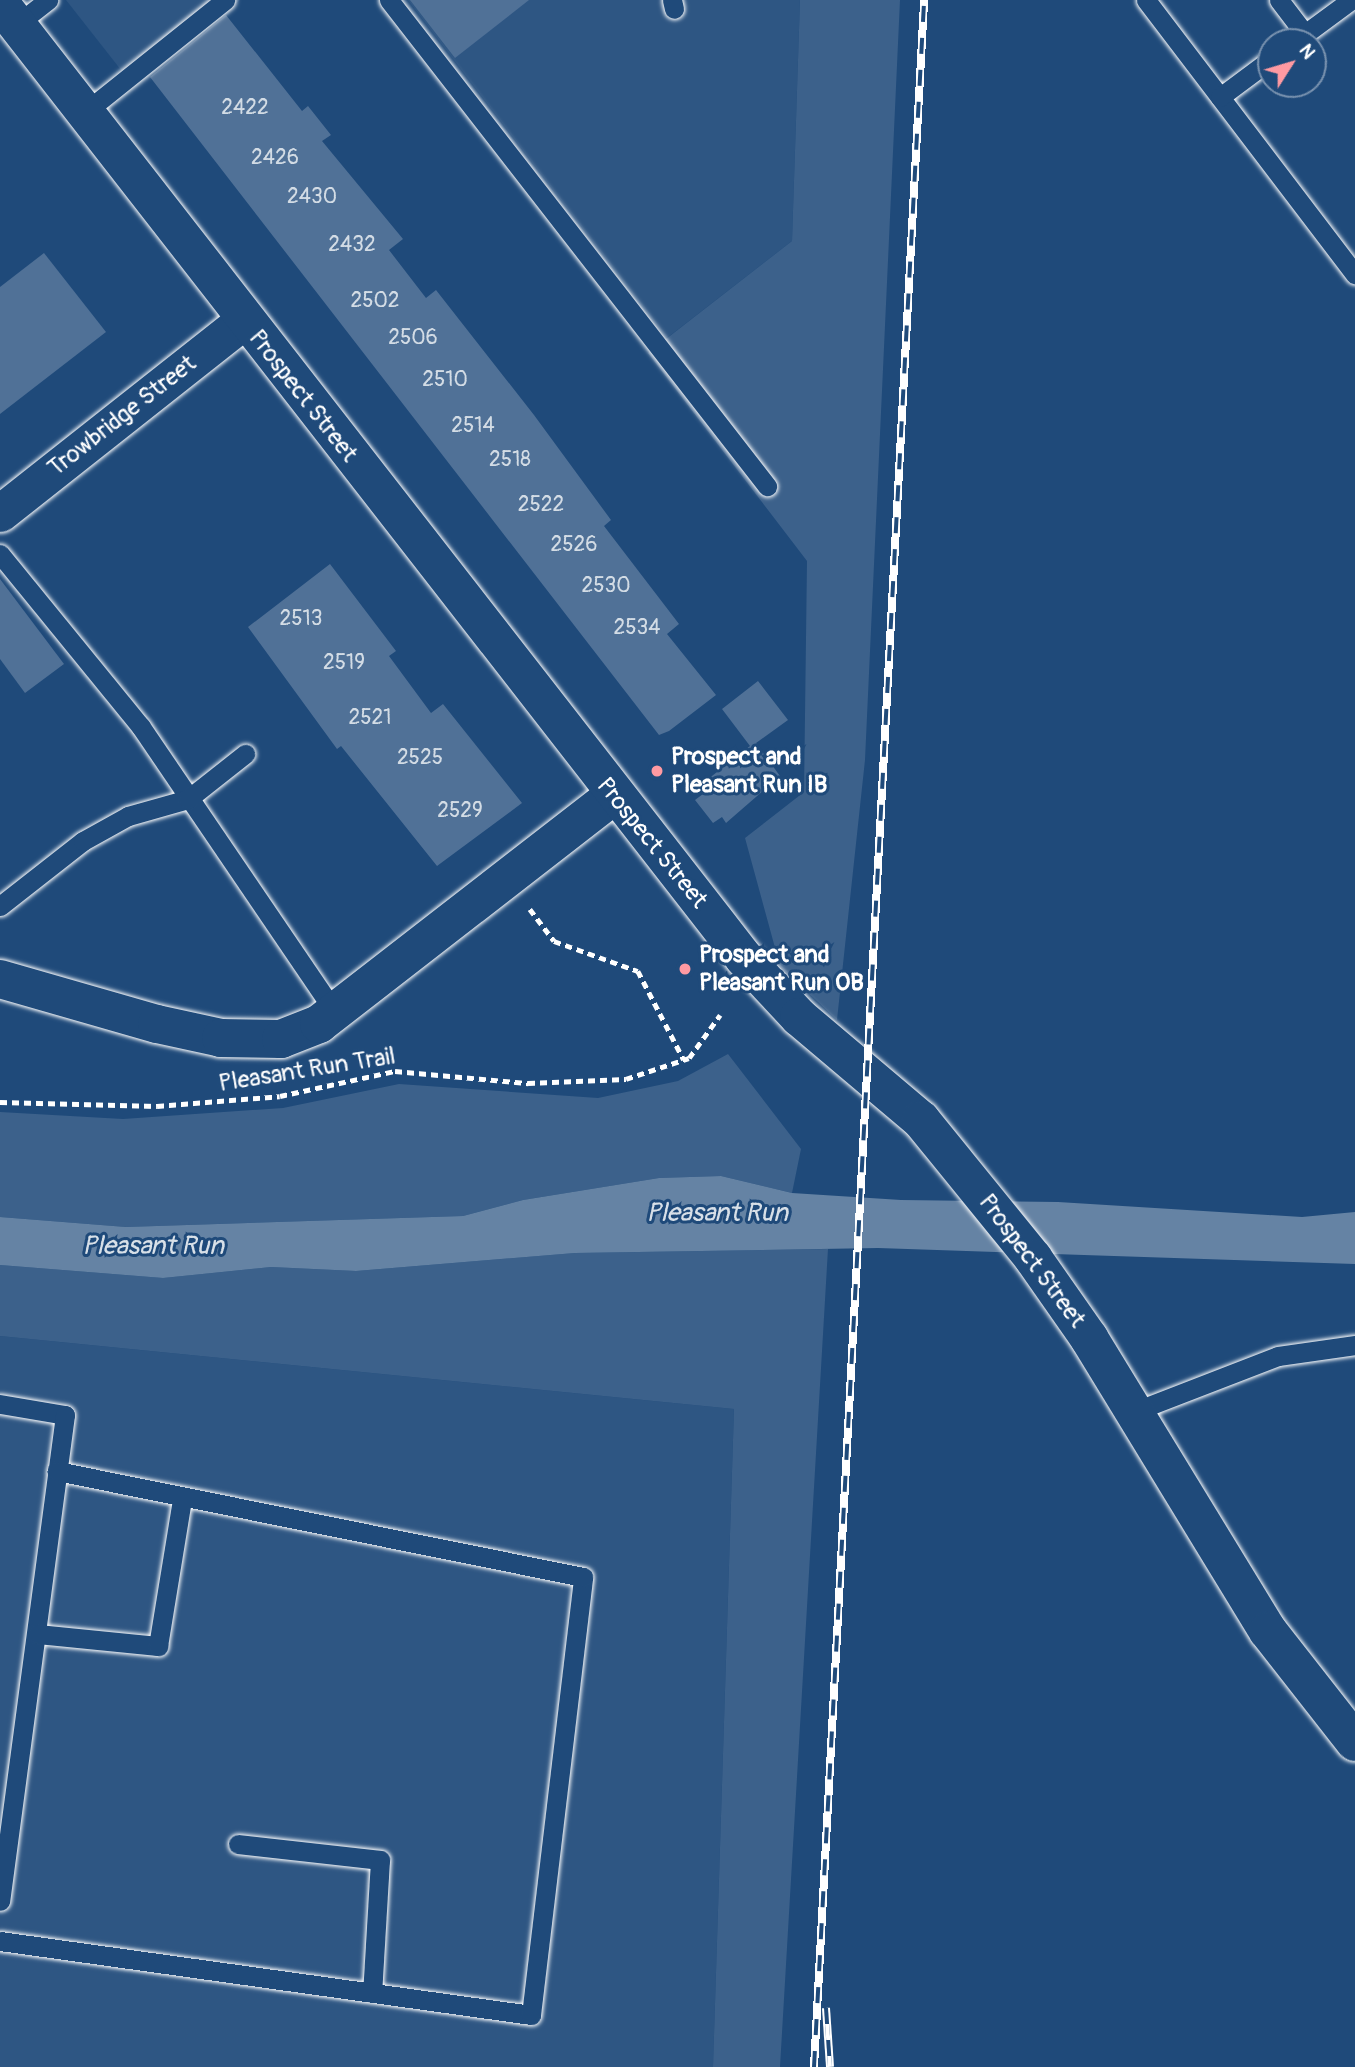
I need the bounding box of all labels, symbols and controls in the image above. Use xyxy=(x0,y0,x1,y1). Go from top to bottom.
north arrow xyxy=(1257,28,1327,98)
text: N xyxy=(1294,39,1321,64)
house number: 2422 xyxy=(221,95,269,121)
house number: 2426 xyxy=(251,145,299,171)
house number: 2430 xyxy=(287,184,337,210)
house number: 2432 xyxy=(328,232,376,258)
house number: 2502 xyxy=(350,288,400,314)
street label: Prospect Street xyxy=(242,324,364,468)
house number: 2506 xyxy=(388,325,438,351)
street label: Trowbridge Street xyxy=(42,349,202,483)
house number: 2510 xyxy=(422,367,468,393)
house number: 2514 xyxy=(451,413,495,439)
house number: 2518 xyxy=(489,447,531,473)
house number: 2522 xyxy=(518,492,564,518)
house number: 2526 xyxy=(550,532,598,558)
house number: 2530 xyxy=(581,573,631,599)
house number: 2513 xyxy=(279,606,323,632)
house number: 2534 xyxy=(613,615,661,641)
house number: 2519 xyxy=(323,650,365,676)
house number: 2521 xyxy=(348,705,392,731)
place label: Prospect and Pleasant Run IB xyxy=(671,743,827,799)
house number: 2525 xyxy=(397,745,443,771)
marker: Prospect and Pleasant Run IB xyxy=(649,763,665,779)
street label: Prospect Street xyxy=(591,772,713,914)
house number: 2529 xyxy=(437,798,483,824)
place label: Prospect and Pleasant Run OB xyxy=(699,941,864,997)
marker: Prospect and Pleasant Run OB xyxy=(677,961,693,977)
street label: Pleasant Run Trail xyxy=(217,1042,397,1098)
street label: Prospect Street xyxy=(972,1189,1092,1333)
water label: Pleasant Run xyxy=(646,1198,788,1230)
water label: Pleasant Run xyxy=(82,1231,224,1263)

